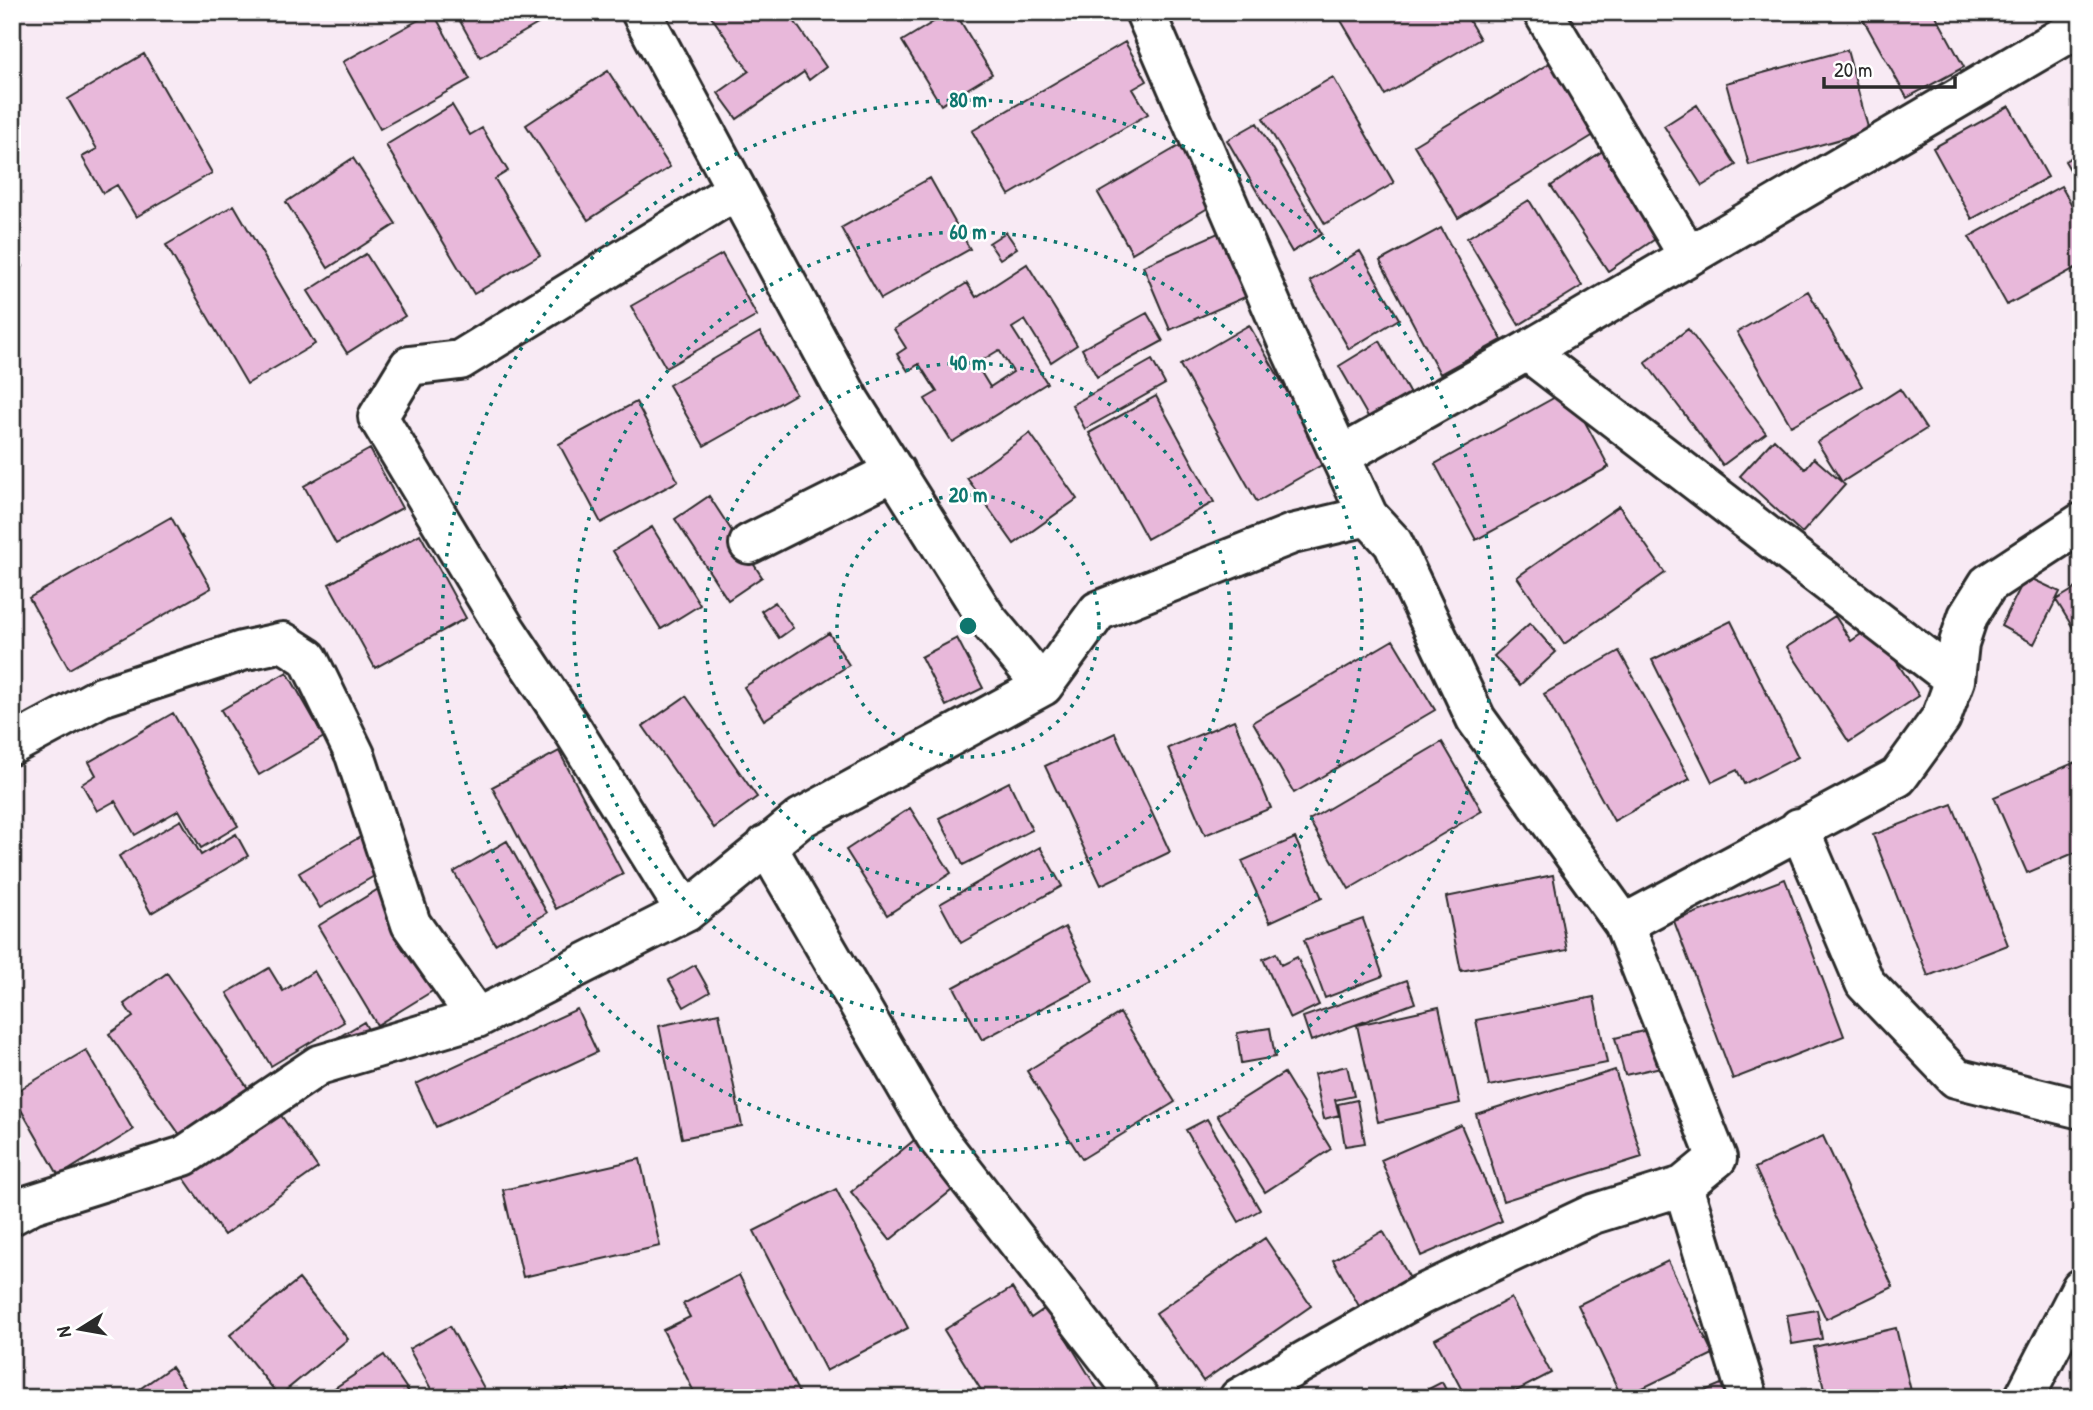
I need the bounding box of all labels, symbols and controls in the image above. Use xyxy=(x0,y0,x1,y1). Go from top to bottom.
scale bar xyxy=(1824,46,1955,90)
text: 20 m xyxy=(1834,55,1872,84)
text: 80 m xyxy=(949,85,987,114)
text: 60 m xyxy=(950,217,986,246)
text: 40 m xyxy=(950,348,986,377)
text: 20 m xyxy=(949,480,987,509)
centre of rings xyxy=(956,614,980,638)
north arrow xyxy=(46,1294,116,1364)
text: N xyxy=(50,1325,77,1340)

